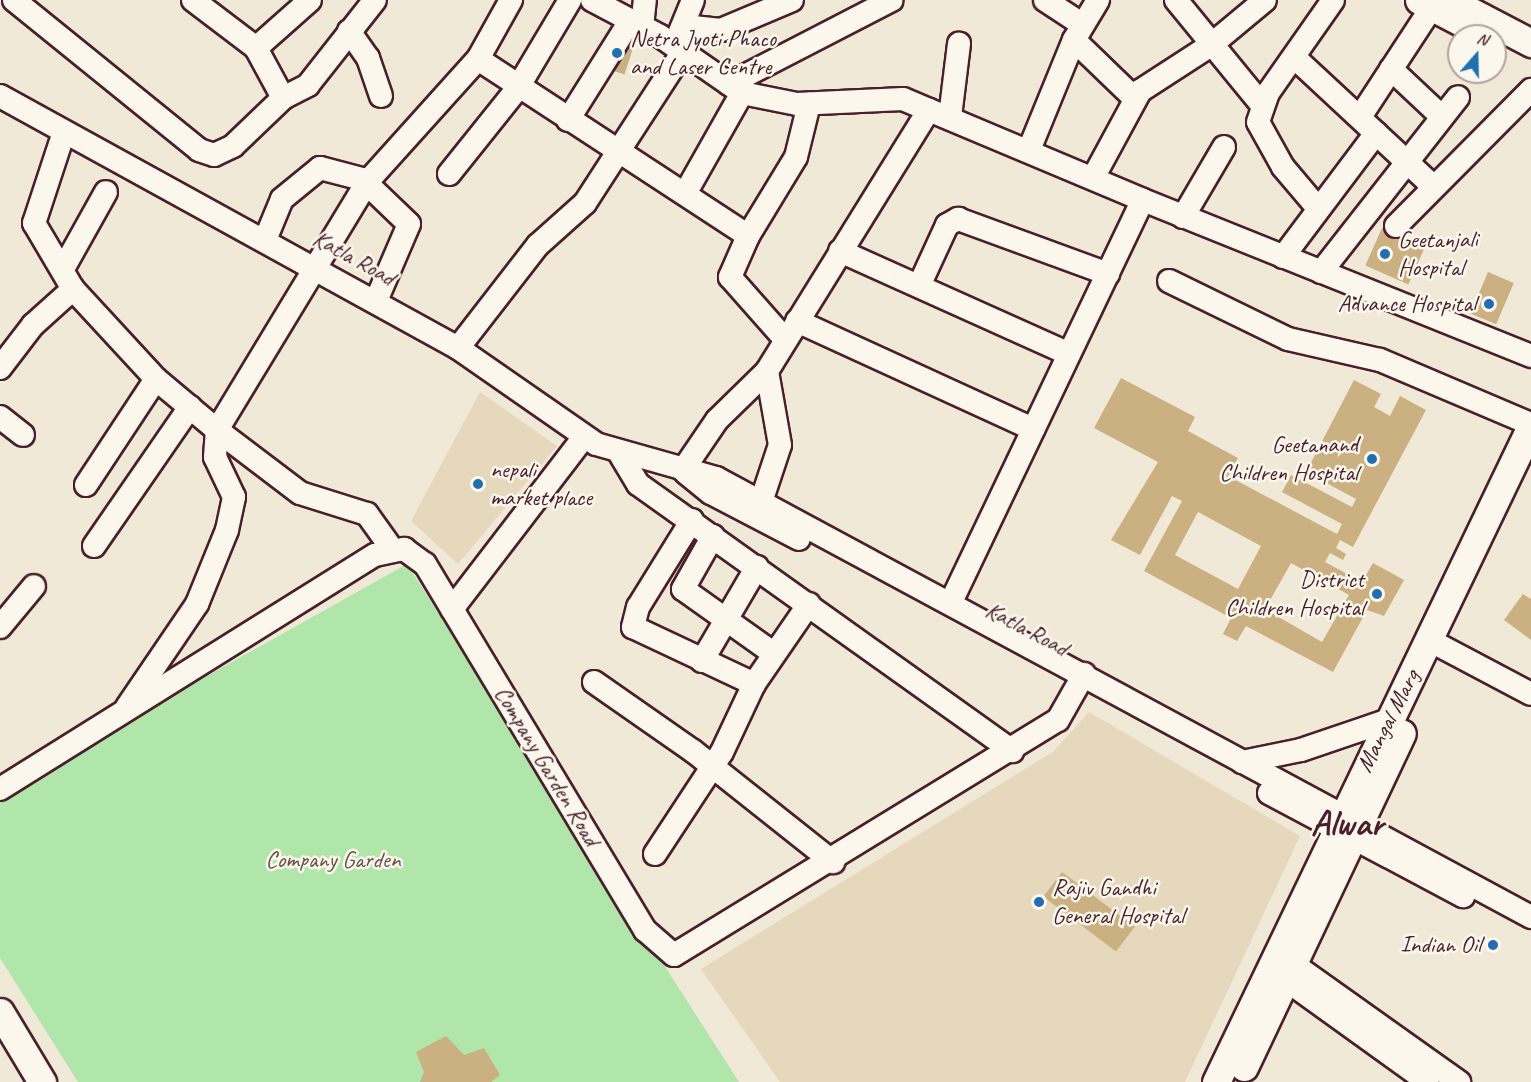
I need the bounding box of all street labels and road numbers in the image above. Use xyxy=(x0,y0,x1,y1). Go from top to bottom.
street label: Katla Road xyxy=(308,224,400,292)
street label: Katla Road xyxy=(981,595,1073,663)
street label: Mangal Marg xyxy=(1350,665,1426,777)
street label: Company Garden Road xyxy=(488,681,606,851)

